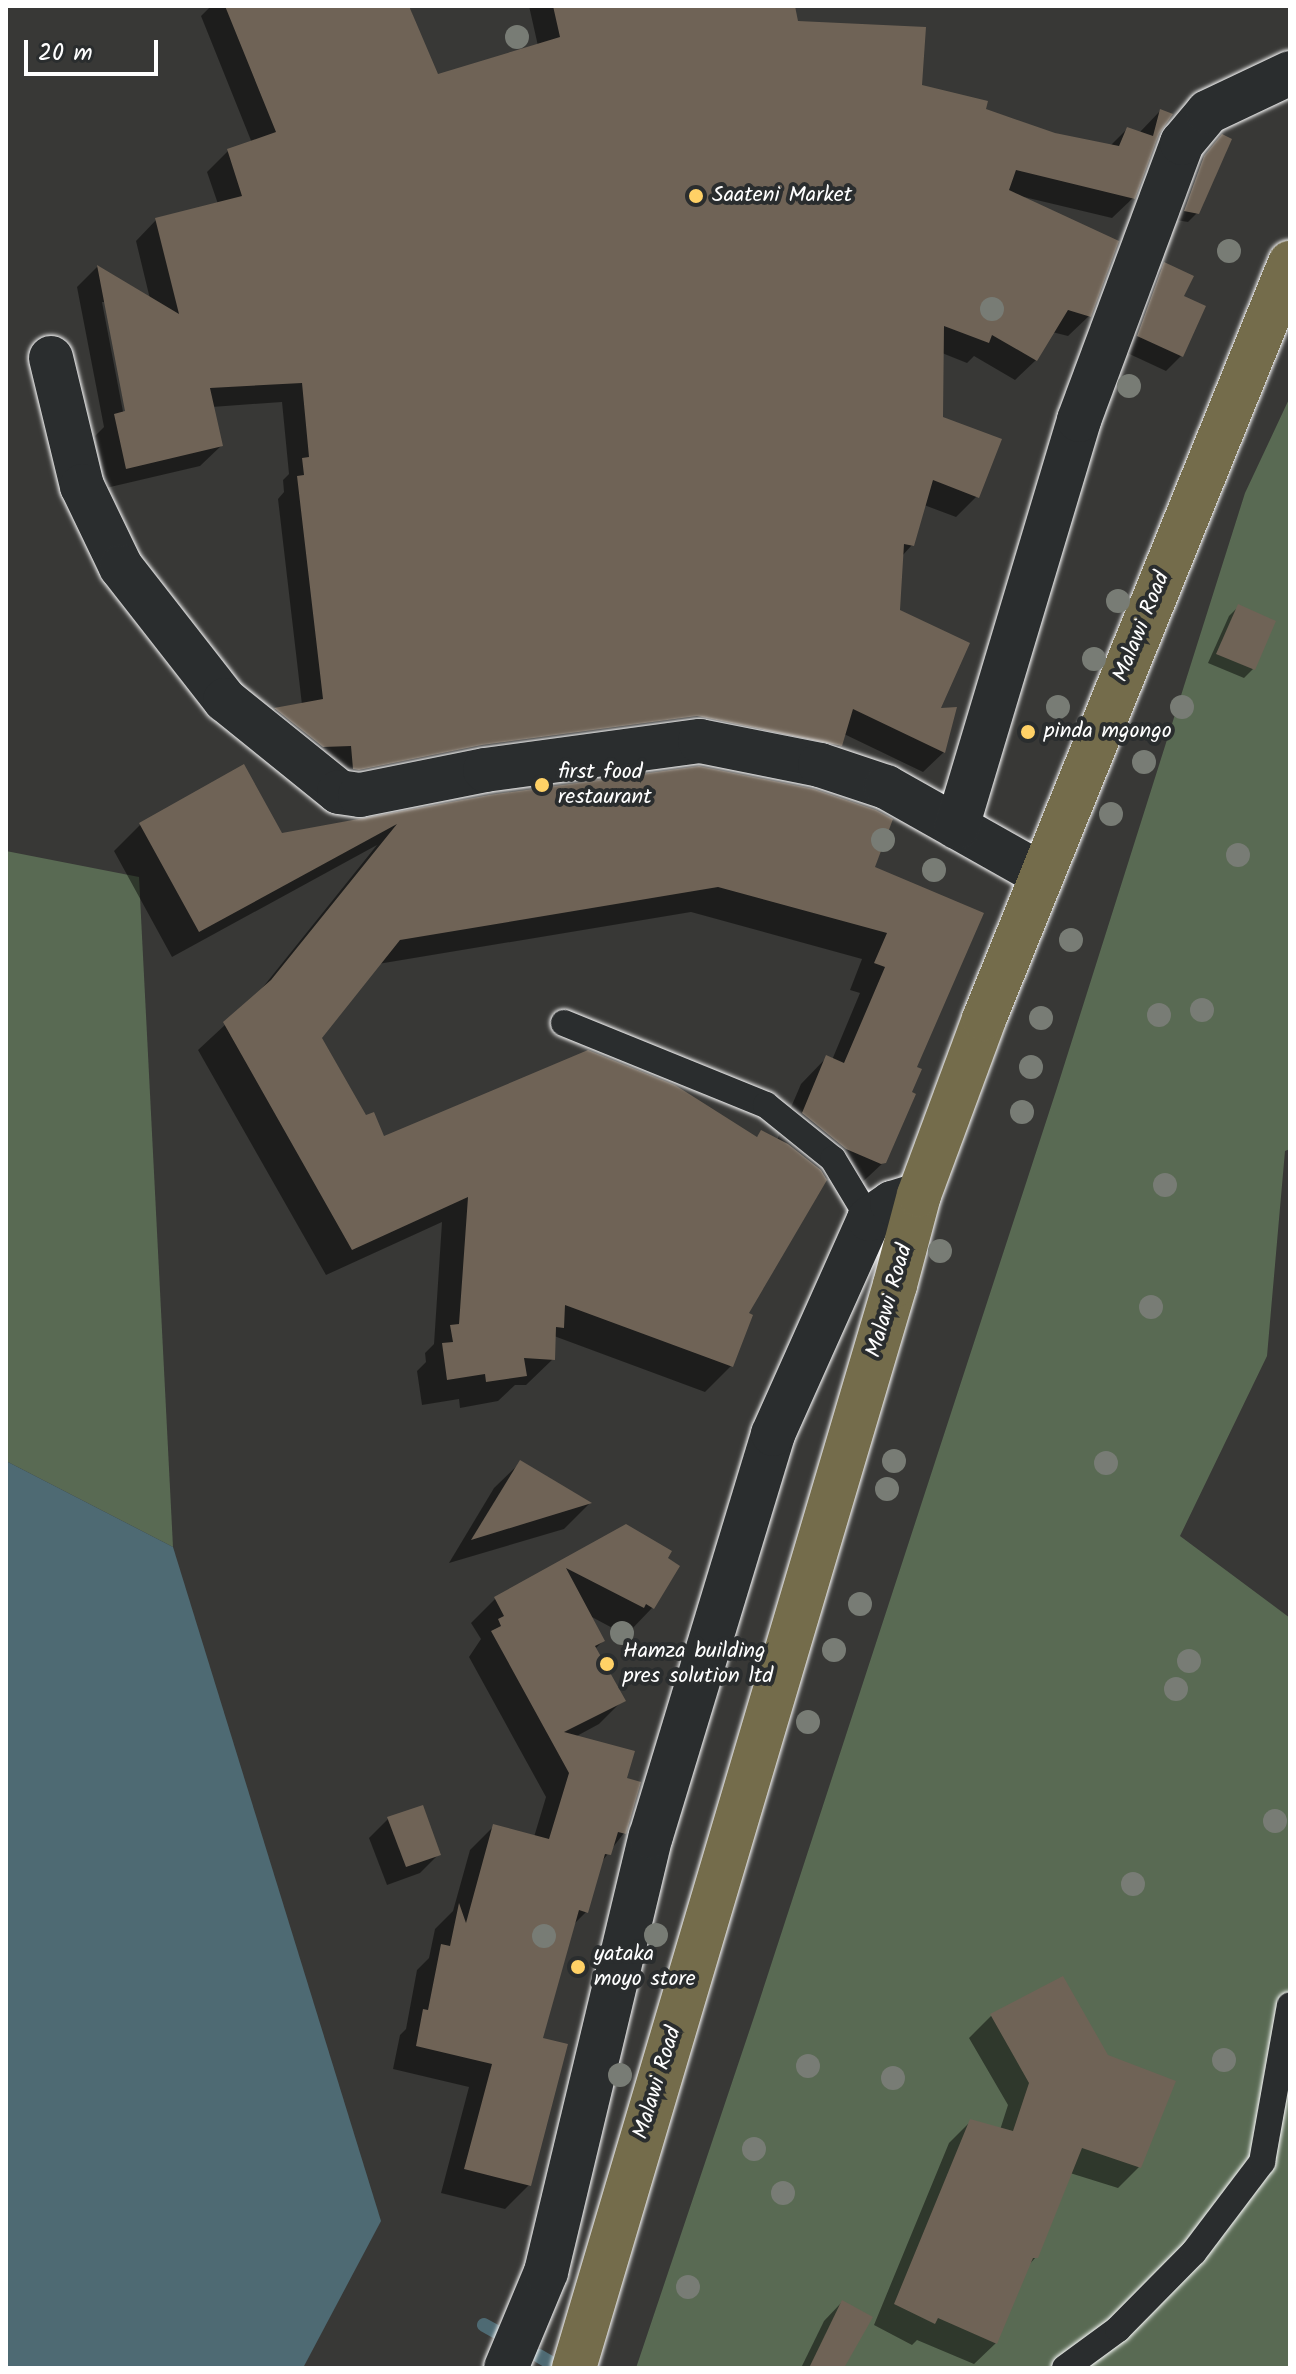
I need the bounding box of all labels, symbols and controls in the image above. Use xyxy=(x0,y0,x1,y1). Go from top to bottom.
scale bar xyxy=(28,24,162,74)
text: 20 m xyxy=(38,34,93,73)
place label: Saateni Market xyxy=(712,183,852,209)
marker: Saateni Market xyxy=(687,187,705,205)
street label: Malawi Road xyxy=(1108,568,1176,686)
place label: pinda mgongo xyxy=(1044,719,1172,745)
marker: pinda mgongo xyxy=(1019,723,1037,741)
place label: first food restaurant xyxy=(558,759,652,810)
marker: first food restaurant xyxy=(533,776,551,794)
street label: Malawi Road xyxy=(861,1241,919,1361)
place label: Hamza building pres solution ltd xyxy=(623,1638,773,1690)
marker: Hamza building pres solution ltd xyxy=(598,1655,616,1673)
place label: yataka moyo store xyxy=(594,1941,696,1992)
marker: yataka moyo store xyxy=(569,1958,587,1976)
street label: Malawi Road xyxy=(628,2024,688,2142)

